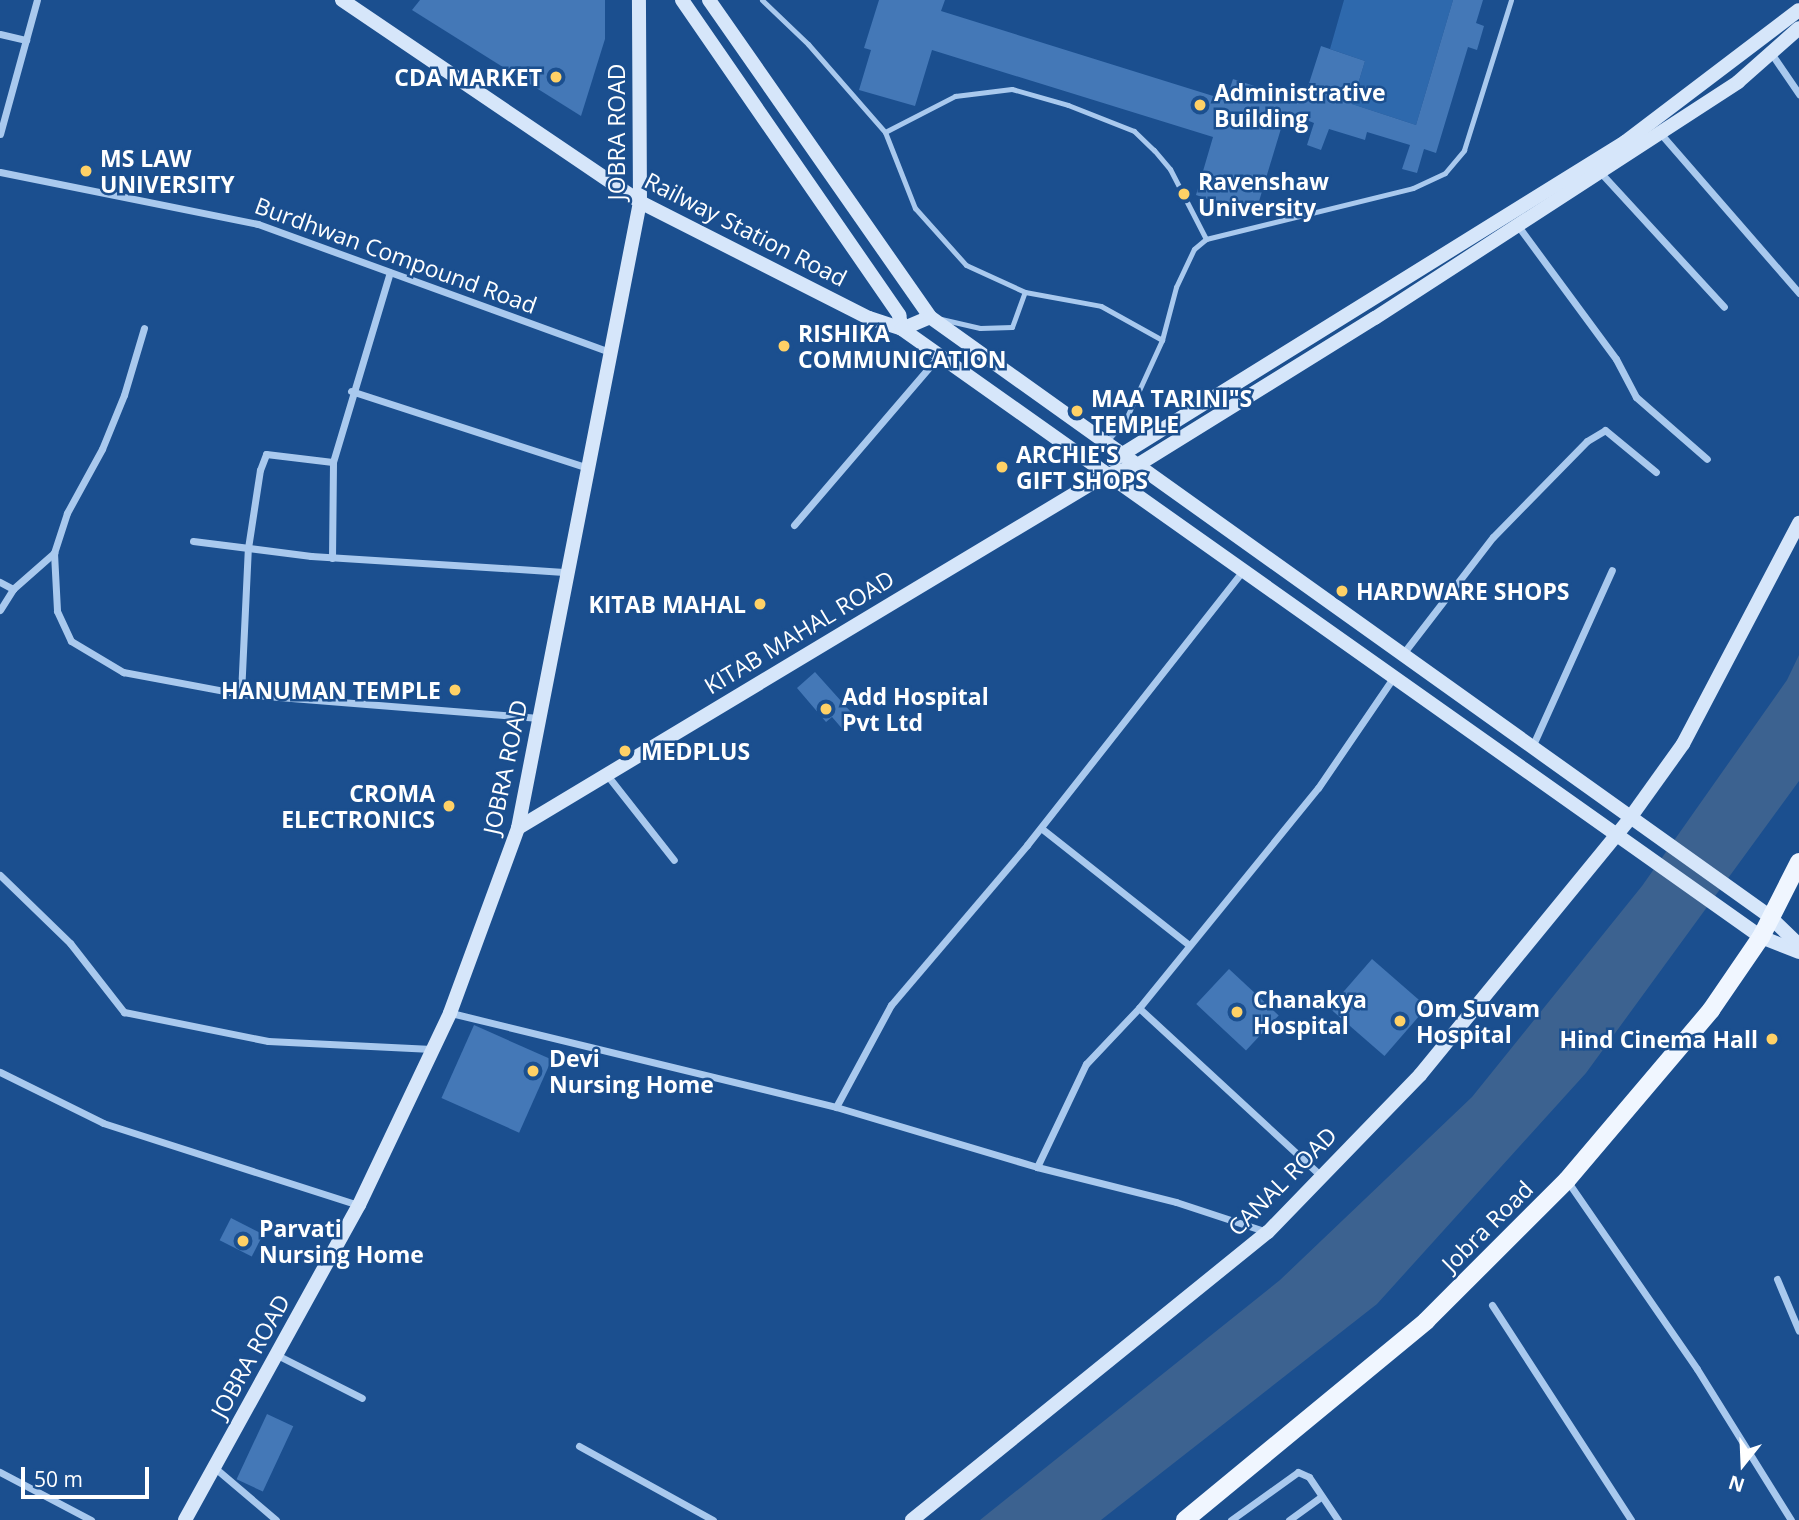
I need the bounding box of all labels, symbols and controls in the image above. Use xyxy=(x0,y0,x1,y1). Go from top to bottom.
place label: CDA MARKET xyxy=(394,63,542,91)
street label: JOBRA ROAD xyxy=(602,64,630,200)
marker: CDA MARKET xyxy=(548,69,564,85)
place label: Administrative Building xyxy=(1214,78,1386,132)
marker: Administrative Building xyxy=(1192,97,1208,113)
place label: MS LAW UNIVERSITY xyxy=(100,144,235,198)
marker: MS LAW UNIVERSITY xyxy=(78,163,94,179)
street label: Railway Station Road xyxy=(640,166,852,292)
place label: Ravenshaw University xyxy=(1198,167,1329,221)
marker: Ravenshaw University xyxy=(1176,186,1192,202)
street label: Burdhwan Compound Road xyxy=(251,191,541,319)
place label: RISHIKA COMMUNICATION xyxy=(798,319,1006,373)
marker: RISHIKA COMMUNICATION xyxy=(776,338,792,354)
place label: MAA TARINI"S TEMPLE xyxy=(1091,384,1252,438)
marker: MAA TARINI"S TEMPLE xyxy=(1069,403,1085,419)
place label: ARCHIE'S GIFT SHOPS xyxy=(1016,440,1148,494)
marker: ARCHIE'S GIFT SHOPS xyxy=(994,459,1010,475)
street label: KITAB MAHAL ROAD xyxy=(699,564,899,700)
place label: HARDWARE SHOPS xyxy=(1356,577,1570,605)
marker: HARDWARE SHOPS xyxy=(1334,583,1350,599)
place label: KITAB MAHAL xyxy=(588,590,746,618)
marker: KITAB MAHAL xyxy=(752,596,768,612)
place label: HANUMAN TEMPLE xyxy=(221,676,441,704)
marker: HANUMAN TEMPLE xyxy=(447,682,463,698)
place label: Add Hospital Pvt Ltd xyxy=(842,682,989,736)
street label: JOBRA ROAD xyxy=(477,697,533,837)
marker: Add Hospital Pvt Ltd xyxy=(816,699,836,719)
place label: MEDPLUS xyxy=(641,737,750,765)
marker: MEDPLUS xyxy=(615,741,635,761)
place label: CROMA ELECTRONICS xyxy=(281,779,435,833)
marker: CROMA ELECTRONICS xyxy=(441,798,457,814)
place label: Chanakya Hospital xyxy=(1253,985,1367,1039)
place label: Om Suvam Hospital xyxy=(1416,994,1540,1048)
marker: Chanakya Hospital xyxy=(1227,1002,1247,1022)
marker: Om Suvam Hospital xyxy=(1390,1011,1410,1031)
place label: Hind Cinema Hall xyxy=(1559,1025,1758,1053)
marker: Hind Cinema Hall xyxy=(1764,1031,1780,1047)
place label: Devi Nursing Home xyxy=(549,1044,714,1098)
marker: Devi Nursing Home xyxy=(523,1061,543,1081)
street label: CANAL ROAD xyxy=(1222,1121,1342,1241)
street label: Jobra Road xyxy=(1436,1175,1538,1277)
place label: Parvati Nursing Home xyxy=(259,1214,424,1268)
marker: Parvati Nursing Home xyxy=(233,1231,253,1251)
street label: JOBRA ROAD xyxy=(205,1289,295,1423)
north arrow xyxy=(1708,1429,1778,1499)
scale bar xyxy=(24,1454,152,1498)
text: 50 m xyxy=(34,1465,83,1493)
text: N xyxy=(1725,1469,1748,1499)

